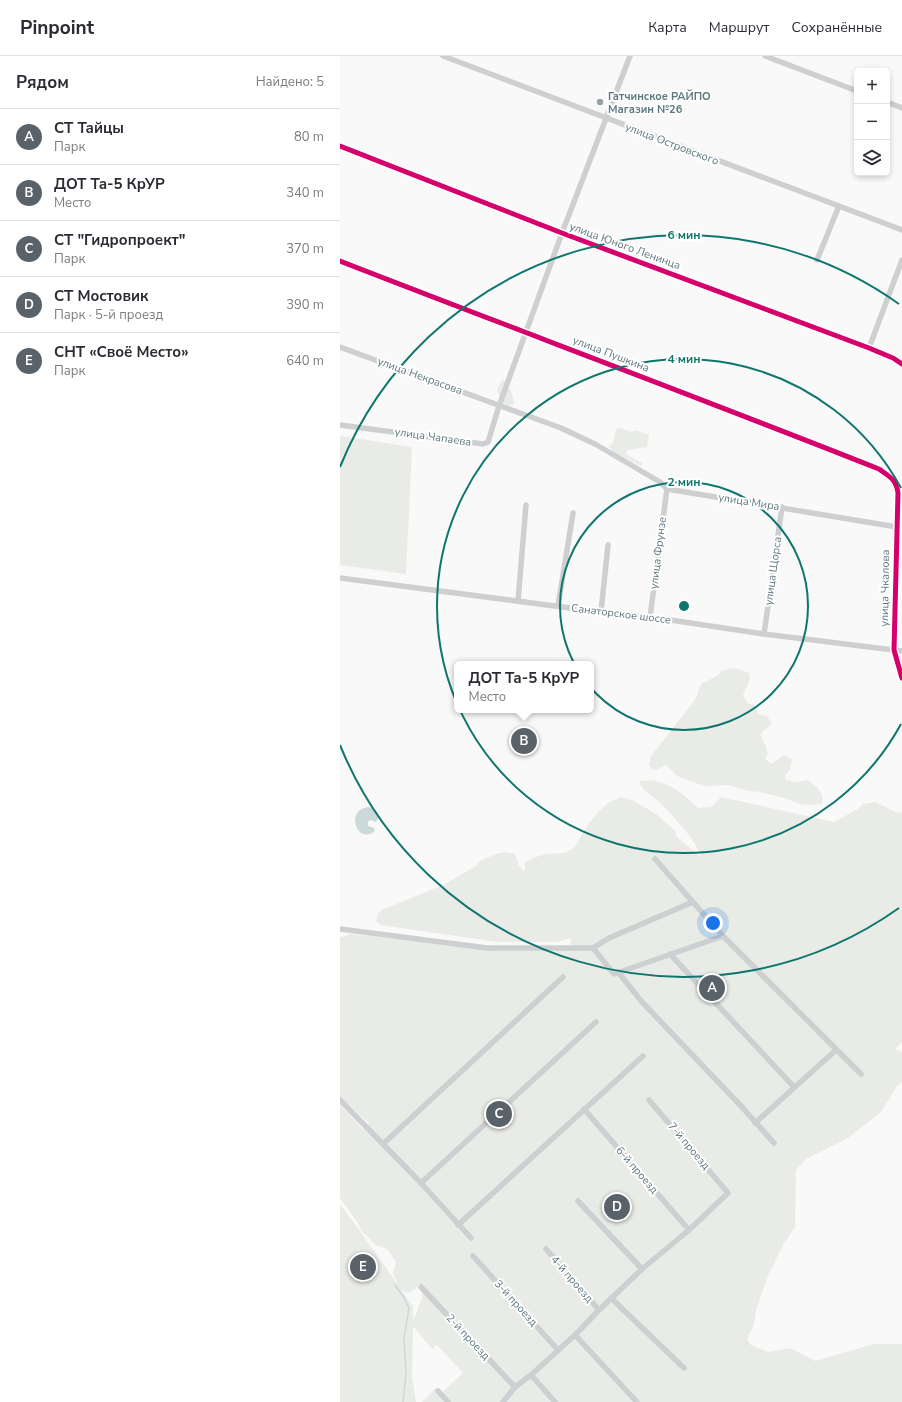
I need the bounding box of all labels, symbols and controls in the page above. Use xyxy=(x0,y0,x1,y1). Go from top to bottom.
text: Pinpoint xyxy=(20,15,94,41)
text: Карта xyxy=(648,18,687,37)
text: Маршрут xyxy=(709,18,770,37)
text: Сохранённые xyxy=(792,18,882,37)
map controls xyxy=(854,68,890,176)
button: + xyxy=(854,68,890,104)
text: Рядом xyxy=(16,71,69,94)
text: Найдено: 5 xyxy=(256,73,324,91)
place label: Гатчинское РАЙПО Магазин №26 xyxy=(608,88,711,117)
marker: Гатчинское РАЙПО Магазин №26 xyxy=(595,97,605,107)
button: − xyxy=(854,104,890,140)
text: СТ Тайцы xyxy=(54,118,124,138)
street label: улица Островского xyxy=(623,119,721,169)
text: A xyxy=(24,128,34,146)
text: 80 m xyxy=(294,128,324,146)
text: Парк xyxy=(54,138,85,156)
button: layers xyxy=(854,140,890,176)
text: ДОТ Та-5 КрУР xyxy=(54,174,165,194)
text: B xyxy=(25,184,33,202)
text: 340 m xyxy=(286,184,324,202)
text: Место xyxy=(54,194,91,212)
street label: улица Юного Ленинца xyxy=(567,219,683,273)
text: 6 мин xyxy=(667,227,701,243)
text: СТ "Гидропроект" xyxy=(54,230,185,250)
text: C xyxy=(25,240,33,258)
text: 370 m xyxy=(286,240,324,258)
text: Парк xyxy=(54,250,85,268)
text: СТ Мостовик xyxy=(54,286,148,306)
text: D xyxy=(24,296,34,314)
text: 390 m xyxy=(286,296,324,314)
text: Парк · 5-й проезд xyxy=(54,306,163,324)
street label: улица Пушкина xyxy=(571,332,652,376)
text: СНТ «Своё Место» xyxy=(54,342,189,362)
text: 4 мин xyxy=(667,351,701,367)
text: E xyxy=(25,352,33,370)
text: 640 m xyxy=(286,352,324,370)
street label: улица Некрасова xyxy=(375,354,465,398)
text: Парк xyxy=(54,362,85,380)
street label: улица Чапаева xyxy=(394,424,472,450)
text: 2 мин xyxy=(667,474,701,490)
street label: улица Мира xyxy=(717,490,781,514)
street label: улица Фрунзе xyxy=(646,516,670,590)
street label: улица Щорса xyxy=(761,536,785,606)
street label: улица Чкалова xyxy=(877,549,893,627)
centre of rings xyxy=(677,599,691,613)
street label: Санаторское шоссе xyxy=(570,600,672,628)
popup xyxy=(454,661,594,713)
text: ДОТ Та-5 КрУР xyxy=(469,668,579,688)
text: Место xyxy=(469,688,506,706)
pin: B xyxy=(511,726,537,756)
your location xyxy=(703,913,723,933)
pin: A xyxy=(699,973,725,1003)
pin: C xyxy=(486,1099,512,1129)
street label: 7-й проезд xyxy=(665,1119,714,1173)
street label: 6-й проезд xyxy=(612,1143,662,1197)
pin: D xyxy=(604,1192,630,1222)
pin: E xyxy=(350,1252,376,1282)
street label: 4-й проезд xyxy=(547,1252,597,1306)
street label: 3-й проезд xyxy=(491,1277,541,1330)
street label: 2-й проезд xyxy=(443,1311,494,1364)

